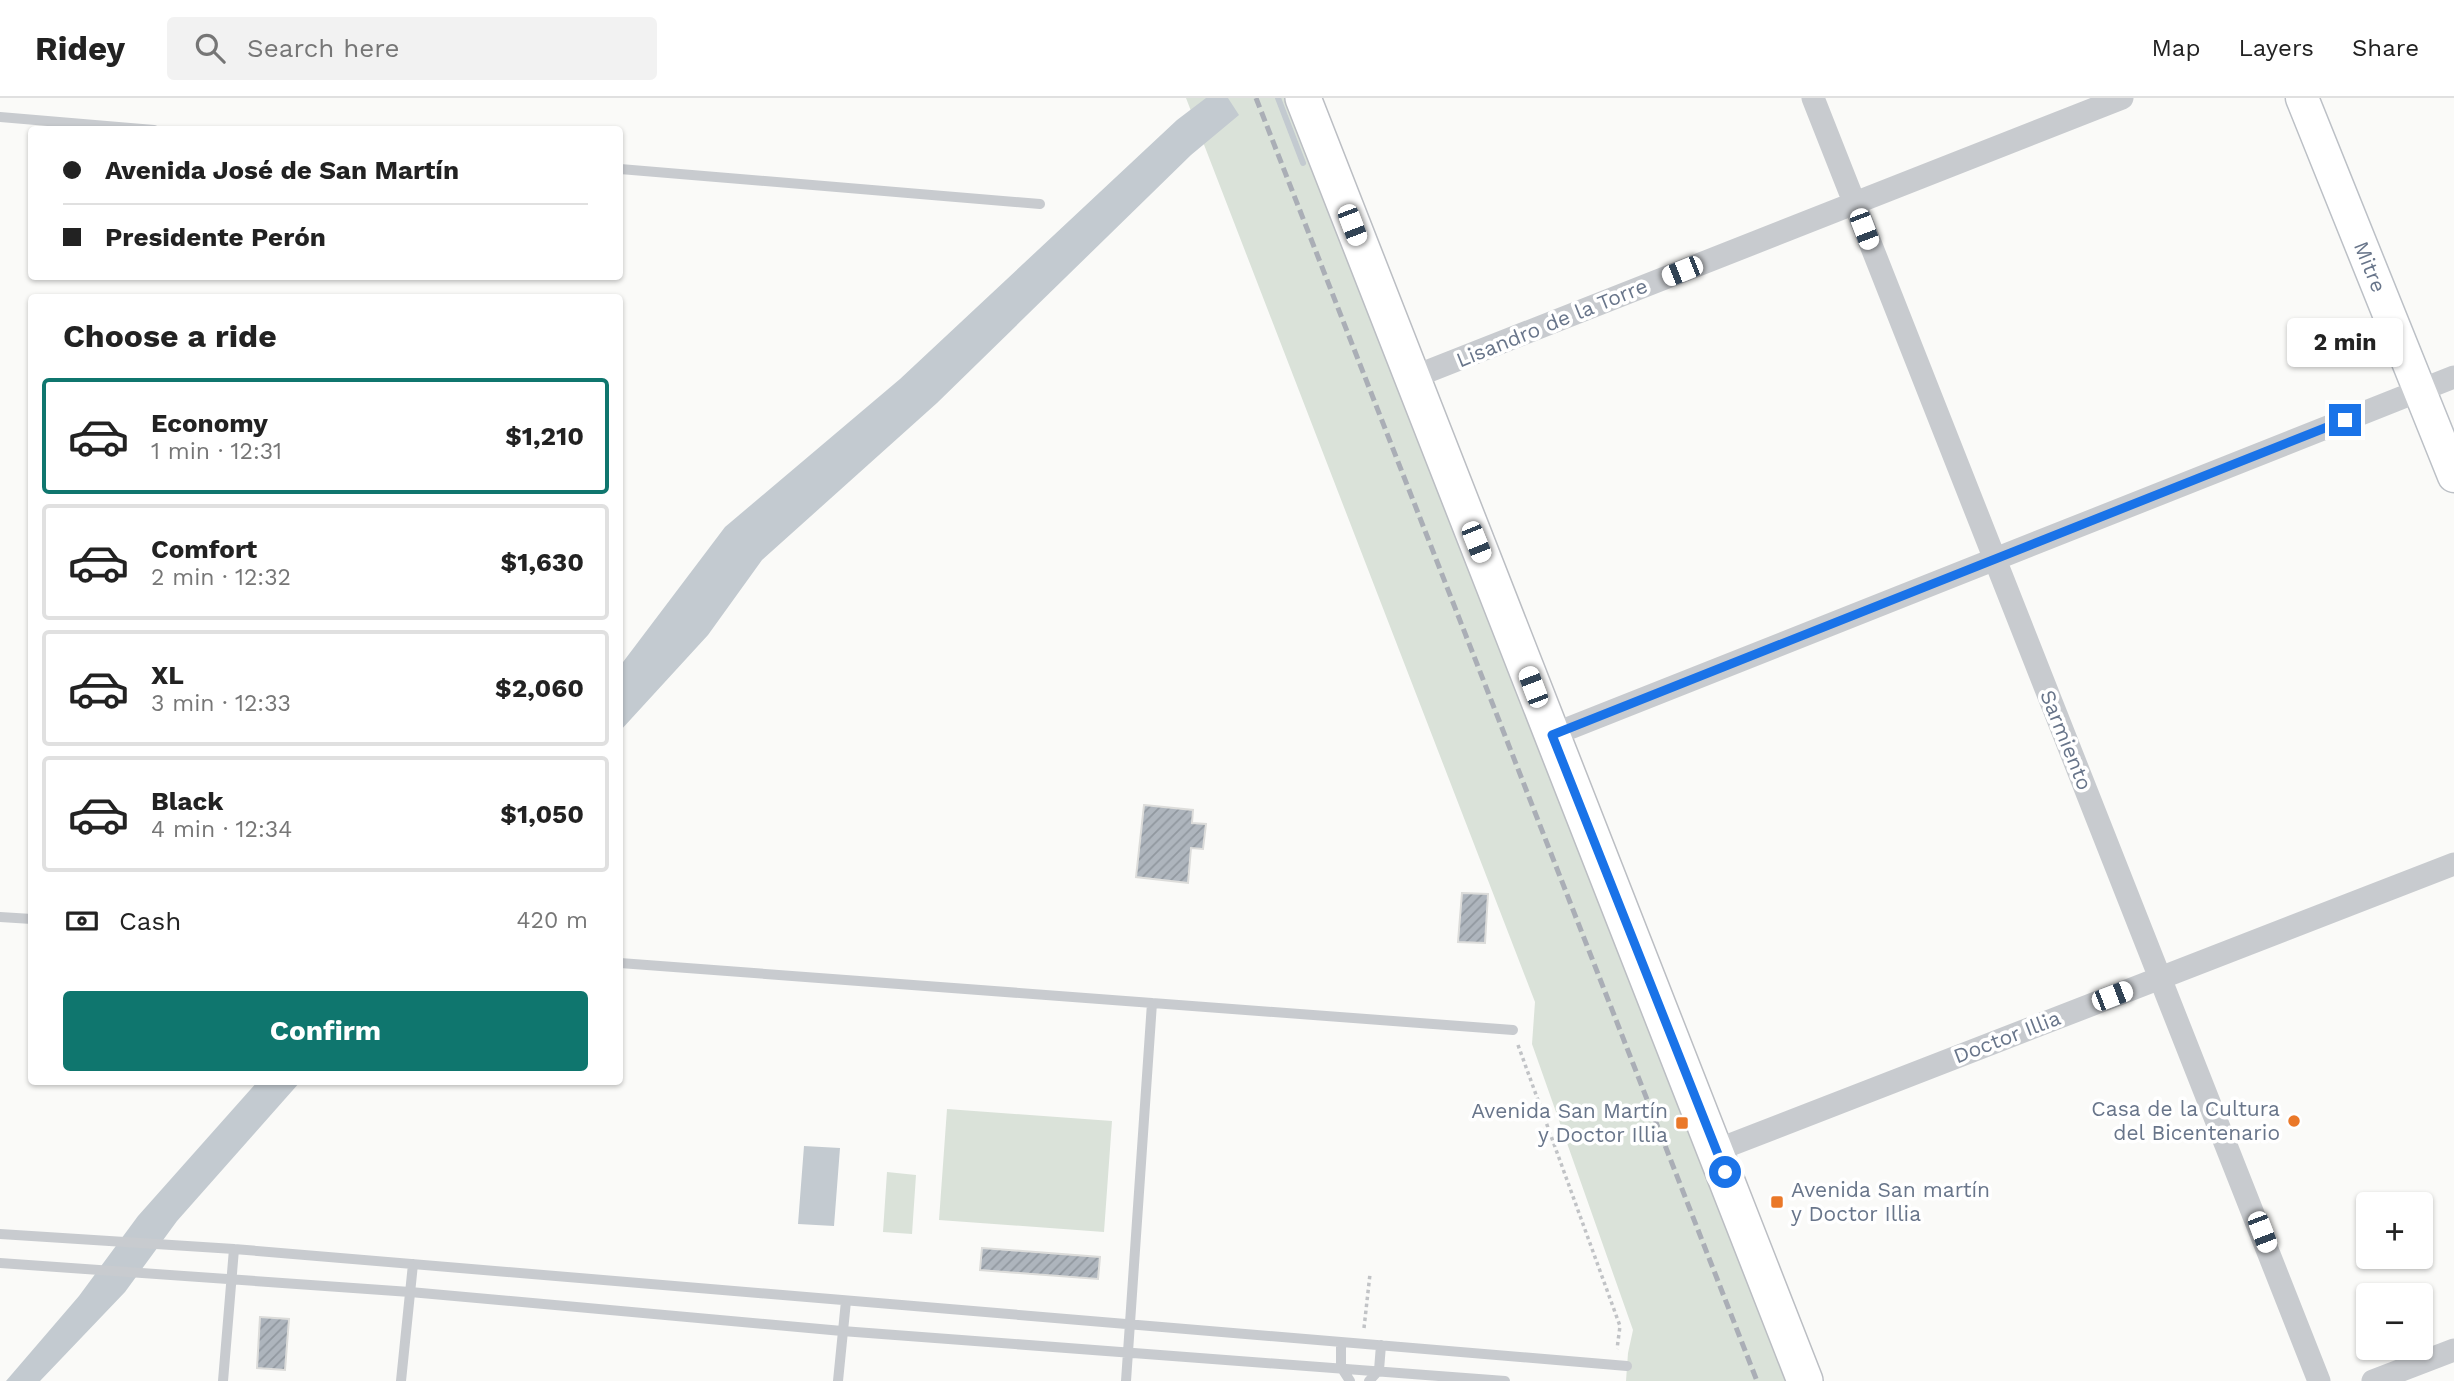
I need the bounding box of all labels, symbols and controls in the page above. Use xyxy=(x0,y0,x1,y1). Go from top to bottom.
search box xyxy=(167,17,657,80)
text: Ridey xyxy=(35,29,125,68)
icon: search xyxy=(191,29,229,67)
text: Search here xyxy=(247,33,399,63)
text: Map xyxy=(2152,34,2200,62)
text: Layers xyxy=(2238,34,2314,62)
text: Share xyxy=(2352,34,2419,62)
text: Avenida José de San Martín xyxy=(105,155,459,185)
car xyxy=(1335,202,1370,248)
car xyxy=(1847,206,1882,252)
text: Presidente Perón xyxy=(105,222,326,252)
street label: Mitre xyxy=(2349,238,2392,296)
car xyxy=(1659,253,1706,289)
street label: Lisandro de la Torre xyxy=(1453,273,1651,372)
text: Choose a ride xyxy=(63,317,277,355)
callout: 2 min xyxy=(2287,318,2403,368)
text: 2 min xyxy=(2314,329,2376,356)
route end xyxy=(2329,404,2361,436)
icon: car xyxy=(67,405,130,468)
text: Economy xyxy=(151,408,268,438)
text: $1,210 xyxy=(505,421,584,451)
text: 1 min · 12:31 xyxy=(151,438,282,465)
car xyxy=(1459,519,1494,565)
icon: car xyxy=(67,531,130,594)
text: Comfort xyxy=(151,534,257,564)
text: $1,630 xyxy=(501,547,584,577)
text: 2 min · 12:32 xyxy=(151,564,291,591)
icon: car xyxy=(67,657,130,720)
text: XL xyxy=(151,660,184,690)
car xyxy=(1516,664,1551,710)
text: $2,060 xyxy=(495,673,584,703)
street label: Sarmiento xyxy=(2035,686,2098,793)
text: 3 min · 12:33 xyxy=(151,690,291,717)
icon: car xyxy=(67,783,130,846)
text: Black xyxy=(151,786,223,816)
text: $1,050 xyxy=(500,799,584,829)
text: 4 min · 12:34 xyxy=(151,816,292,843)
icon: cash xyxy=(63,902,101,940)
text: Cash xyxy=(119,906,181,936)
text: 420 m xyxy=(516,907,588,934)
car xyxy=(2089,979,2136,1013)
button: Confirm xyxy=(63,991,588,1071)
street label: Doctor Illia xyxy=(1950,1005,2064,1068)
place label: Casa de la Cultura del Bicentenario xyxy=(2091,1096,2280,1145)
place label: Avenida San Martín y Doctor Illia xyxy=(1471,1098,1668,1147)
marker: Casa de la Cultura del Bicentenario xyxy=(2286,1113,2302,1129)
marker: Avenida San Martín y Doctor Illia xyxy=(1674,1115,1690,1131)
route start xyxy=(1709,1156,1741,1188)
place label: Avenida San martín y Doctor Illia xyxy=(1791,1177,1990,1226)
map controls xyxy=(2356,1192,2433,1360)
button: + xyxy=(2356,1192,2433,1269)
marker: Avenida San martín y Doctor Illia xyxy=(1769,1194,1785,1210)
car xyxy=(2245,1209,2280,1255)
button: − xyxy=(2356,1283,2433,1360)

